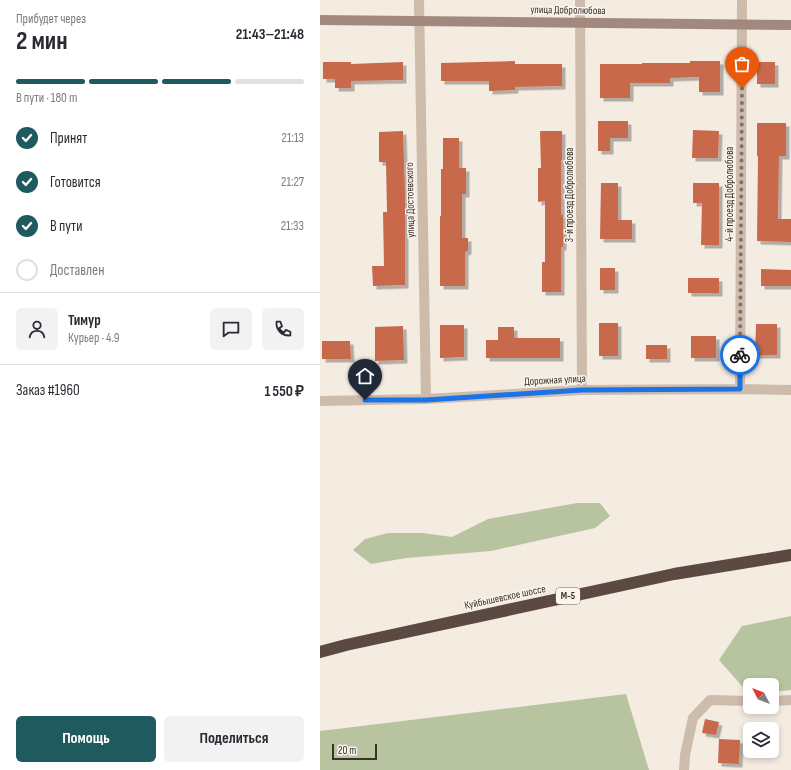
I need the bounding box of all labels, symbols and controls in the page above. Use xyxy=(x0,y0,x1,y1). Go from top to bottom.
street label: улица Добролюбова xyxy=(530,3,606,17)
text: Прибудет через xyxy=(16,11,86,27)
text: 21:43–21:48 xyxy=(236,25,304,44)
text: 2 мин xyxy=(16,26,68,57)
pin xyxy=(725,47,759,88)
icon: bag xyxy=(731,53,753,75)
text: В пути · 180 m xyxy=(16,90,77,106)
icon: check xyxy=(16,127,38,149)
text: Принят xyxy=(50,129,87,148)
text: 21:13 xyxy=(282,130,304,146)
street label: 4-й проезд Добролюбова xyxy=(723,147,736,241)
street label: 3-й проезд Добролюбова xyxy=(563,148,576,242)
street label: улица Достоевского xyxy=(403,162,417,238)
icon: check xyxy=(16,171,38,193)
text: Готовится xyxy=(50,173,101,192)
text: 21:27 xyxy=(281,174,304,190)
icon: check xyxy=(16,215,38,237)
text: В пути xyxy=(50,217,82,236)
text: 21:33 xyxy=(281,218,304,234)
text: Доставлен xyxy=(50,261,104,280)
button: person xyxy=(16,308,58,350)
button: chat xyxy=(210,308,252,350)
button: phone xyxy=(262,308,304,350)
text: Тимур xyxy=(68,311,101,330)
text: Курьер · 4.9 xyxy=(68,330,119,346)
courier xyxy=(720,335,760,375)
icon: bike xyxy=(729,344,751,366)
pin xyxy=(348,359,382,400)
icon: home xyxy=(354,365,376,387)
street label: Дорожная улица xyxy=(524,372,586,388)
text: Заказ #1960 xyxy=(16,381,80,400)
text: 1 550 ₽ xyxy=(264,382,304,401)
street label: Куйбышевское шоссе xyxy=(463,582,547,612)
road number: М-5 xyxy=(556,588,580,604)
north arrow xyxy=(743,678,779,714)
map controls xyxy=(743,678,779,758)
button: Помощь xyxy=(16,716,156,762)
button: Поделиться xyxy=(164,716,304,762)
button: layers xyxy=(743,722,779,758)
scale bar xyxy=(332,742,377,761)
text: 20 m xyxy=(338,744,356,757)

